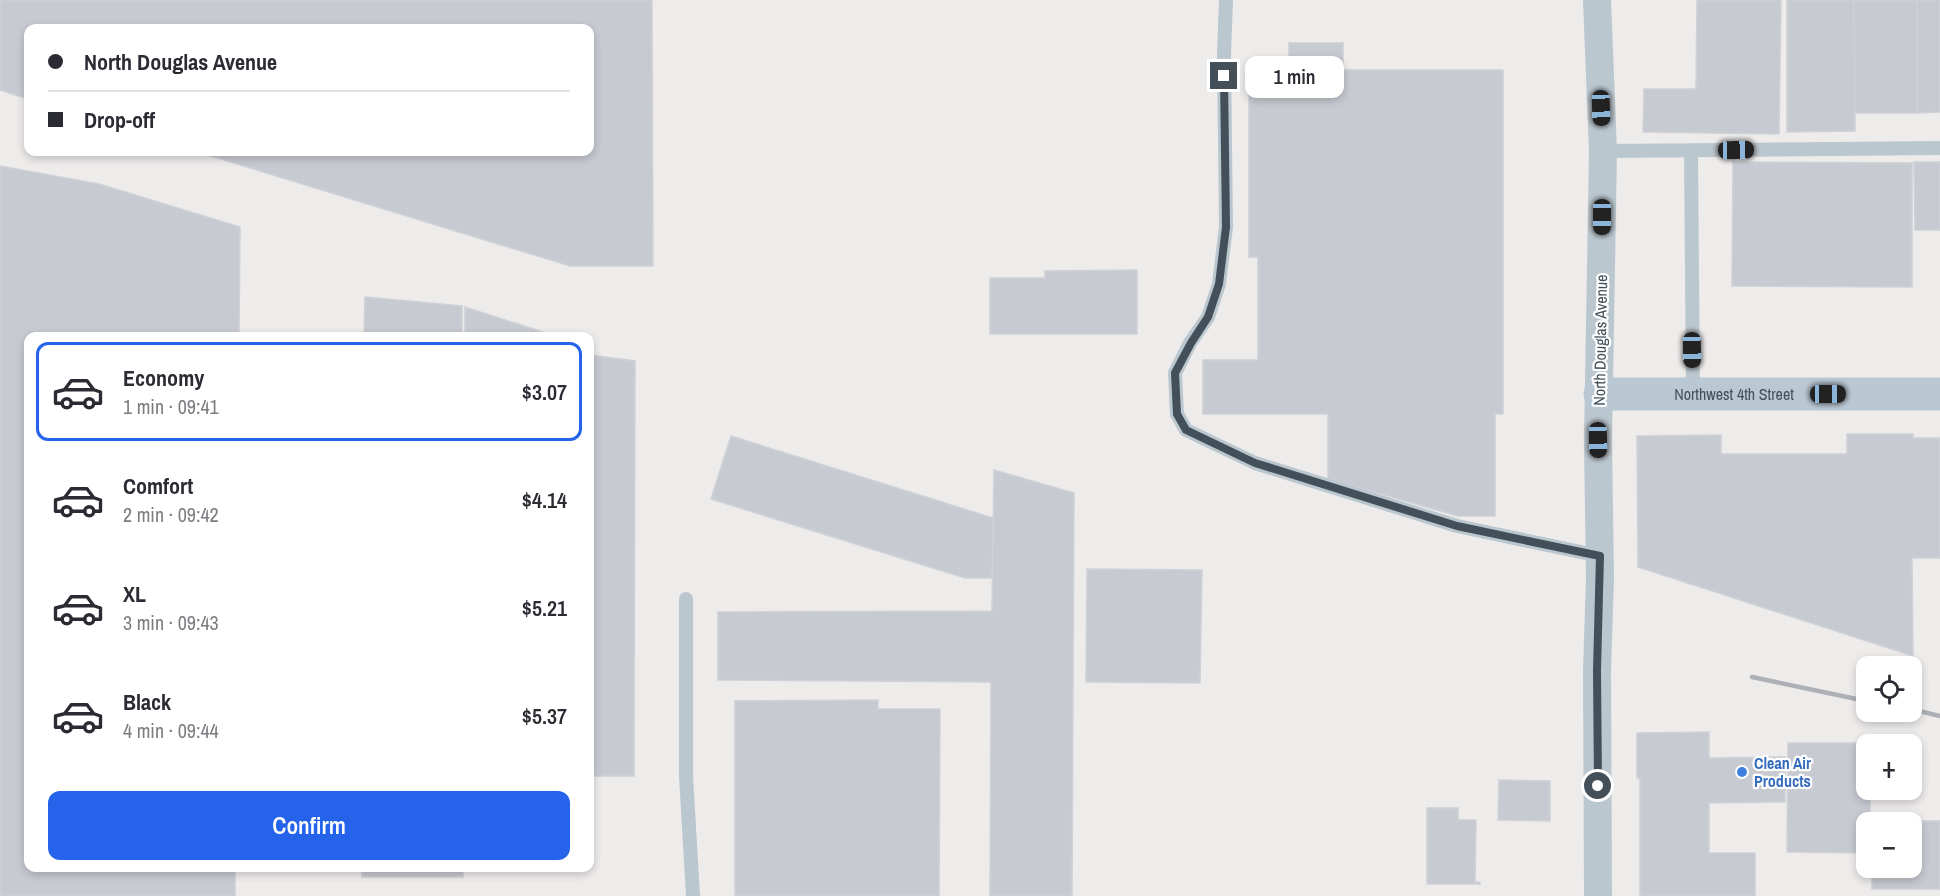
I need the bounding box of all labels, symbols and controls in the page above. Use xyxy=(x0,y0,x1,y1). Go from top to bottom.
text: North Douglas Avenue xyxy=(84,47,277,77)
callout: 1 min xyxy=(1245,55,1344,97)
route end xyxy=(1210,62,1237,89)
text: 1 min xyxy=(1273,63,1316,90)
car xyxy=(1591,90,1611,126)
text: Drop-off xyxy=(84,105,155,135)
car xyxy=(1718,141,1754,159)
car xyxy=(1593,199,1611,235)
street label: North Douglas Avenue xyxy=(1588,274,1612,406)
car xyxy=(1683,332,1701,368)
text: Economy xyxy=(123,363,204,393)
icon: car xyxy=(51,365,105,419)
text: $3.07 xyxy=(522,377,567,407)
street label: Northwest 4th Street xyxy=(1674,383,1794,405)
car xyxy=(1810,385,1846,403)
text: 1 min · 09:41 xyxy=(123,393,219,420)
car xyxy=(1589,422,1607,458)
text: Comfort xyxy=(123,471,193,501)
icon: car xyxy=(51,473,105,527)
text: $4.14 xyxy=(522,485,567,515)
text: 2 min · 09:42 xyxy=(123,501,219,528)
text: XL xyxy=(123,579,146,609)
icon: car xyxy=(51,581,105,635)
text: $5.21 xyxy=(522,593,567,623)
text: 3 min · 09:43 xyxy=(123,609,219,636)
map controls xyxy=(1856,656,1922,878)
button: locate xyxy=(1856,656,1922,722)
text: Black xyxy=(123,687,171,717)
icon: car xyxy=(51,689,105,743)
text: $5.37 xyxy=(522,701,567,731)
text: 4 min · 09:44 xyxy=(123,717,219,744)
button: + xyxy=(1856,734,1922,800)
place label: Clean Air Products xyxy=(1754,752,1812,792)
marker: Clean Air Products xyxy=(1735,765,1749,779)
route start xyxy=(1584,772,1611,799)
button: Confirm xyxy=(48,791,570,860)
button: − xyxy=(1856,812,1922,878)

